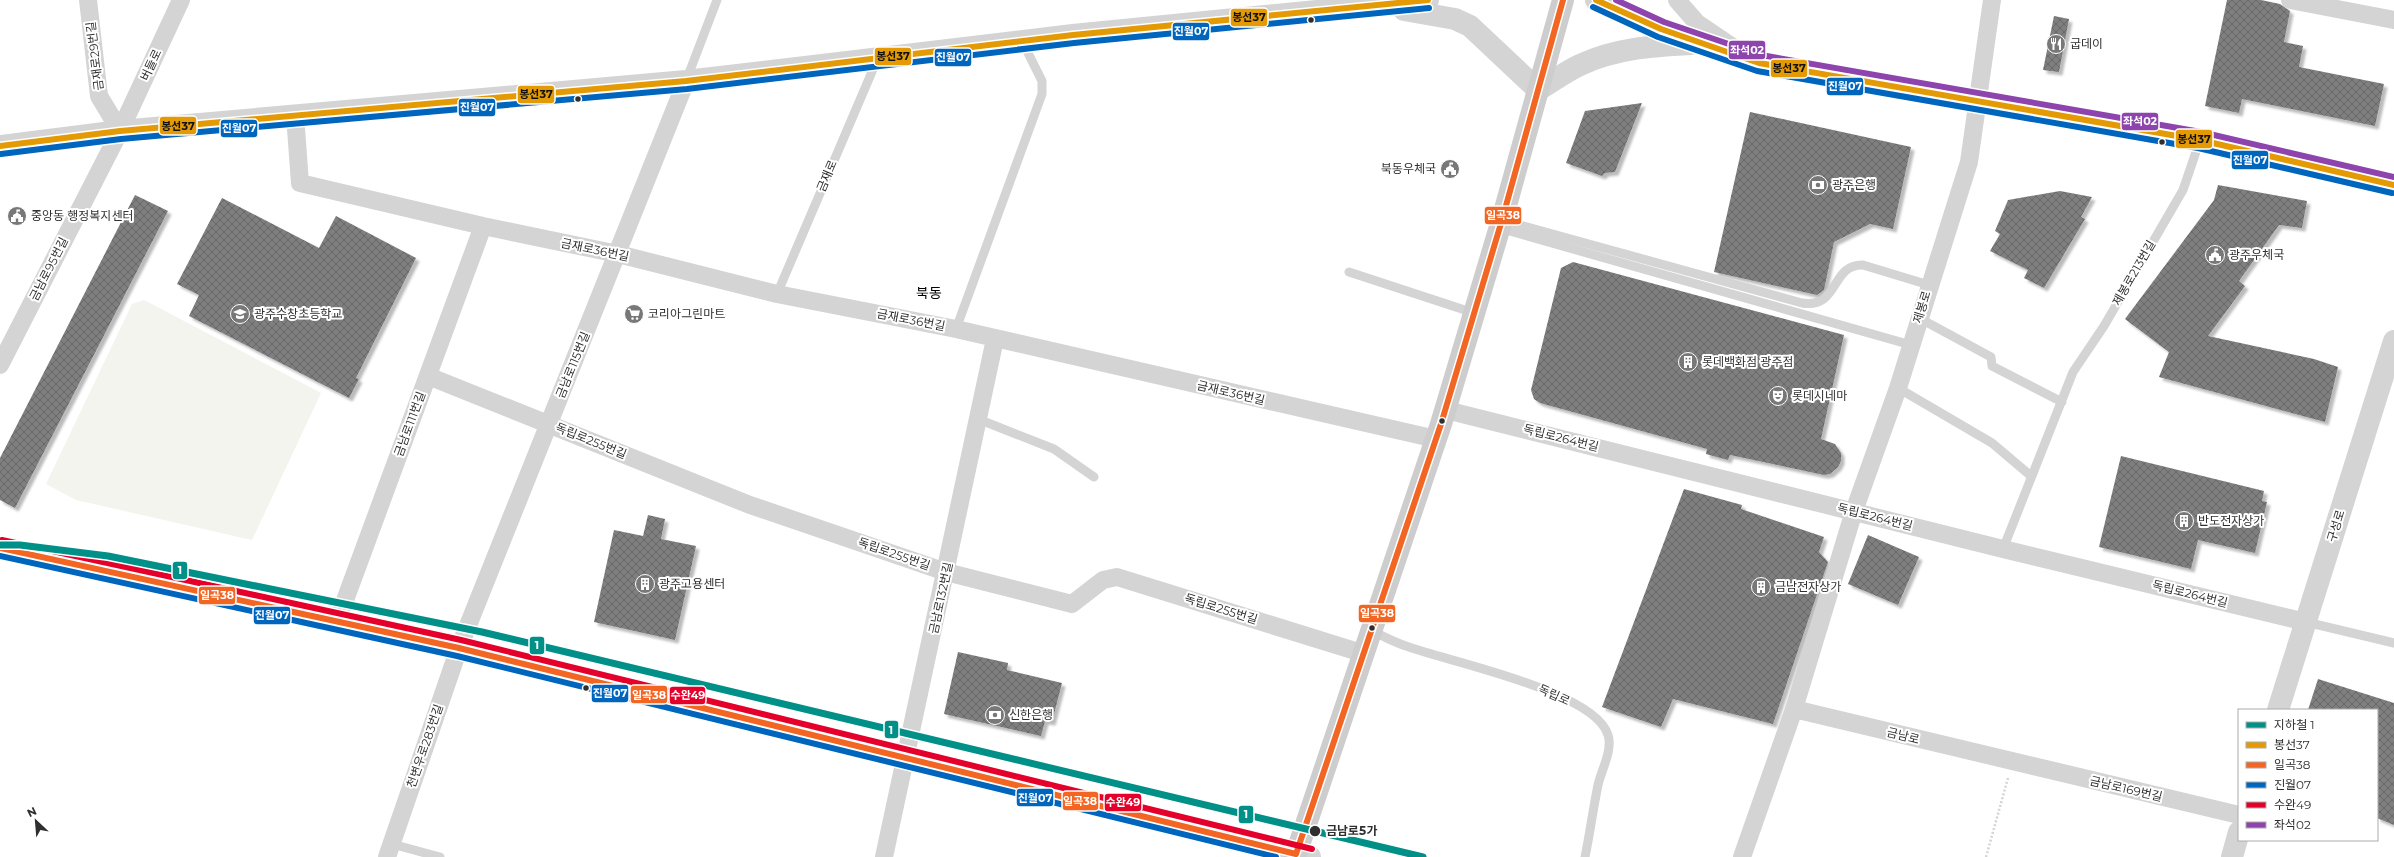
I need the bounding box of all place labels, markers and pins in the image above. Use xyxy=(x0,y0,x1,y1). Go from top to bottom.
unlabelled marker xyxy=(1306,15,1316,25)
restaurant icon: 굽데이 xyxy=(2045,33,2067,55)
place label: 굽데이 xyxy=(2070,36,2103,51)
unlabelled marker xyxy=(573,94,583,104)
unlabelled marker xyxy=(2157,137,2167,147)
public building icon: 북동우체국 xyxy=(1439,158,1461,180)
place label: 북동우체국 xyxy=(1381,161,1436,176)
bank icon: 광주은행 xyxy=(1807,174,1829,196)
place label: 광주은행 xyxy=(1832,177,1876,192)
public building icon: 중앙동 행정복지센터 xyxy=(6,205,28,227)
place label: 중앙동 행정복지센터 xyxy=(31,208,134,223)
public building icon: 광주우체국 xyxy=(2204,244,2226,266)
place label: 광주우체국 xyxy=(2229,247,2284,262)
school or university icon: 광주수창초등학교 xyxy=(229,303,251,325)
supermarket icon: 코리아그린마트 xyxy=(623,303,645,325)
place label: 광주수창초등학교 xyxy=(254,306,342,321)
place label: 코리아그린마트 xyxy=(648,306,725,321)
building icon: 롯데백화점 광주점 xyxy=(1677,351,1699,373)
place label: 롯데백화점 광주점 xyxy=(1702,354,1793,369)
theatre icon: 롯데시네마 xyxy=(1767,385,1789,407)
place label: 롯데시네마 xyxy=(1792,388,1847,403)
unlabelled marker xyxy=(1437,416,1447,426)
building icon: 반도전자상가 xyxy=(2173,510,2195,532)
place label: 반도전자상가 xyxy=(2198,513,2264,528)
building icon: 광주고용센터 xyxy=(634,573,656,595)
place label: 광주고용센터 xyxy=(659,576,725,591)
building icon: 금남전자상가 xyxy=(1750,576,1772,598)
place label: 금남전자상가 xyxy=(1775,579,1841,594)
unlabelled marker xyxy=(1367,623,1377,633)
unlabelled marker xyxy=(581,683,591,693)
bank icon: 신한은행 xyxy=(984,704,1006,726)
place label: 신한은행 xyxy=(1009,707,1053,722)
place label: 금남로5가 xyxy=(1326,823,1377,838)
marker: 금남로5가 xyxy=(1308,824,1322,838)

